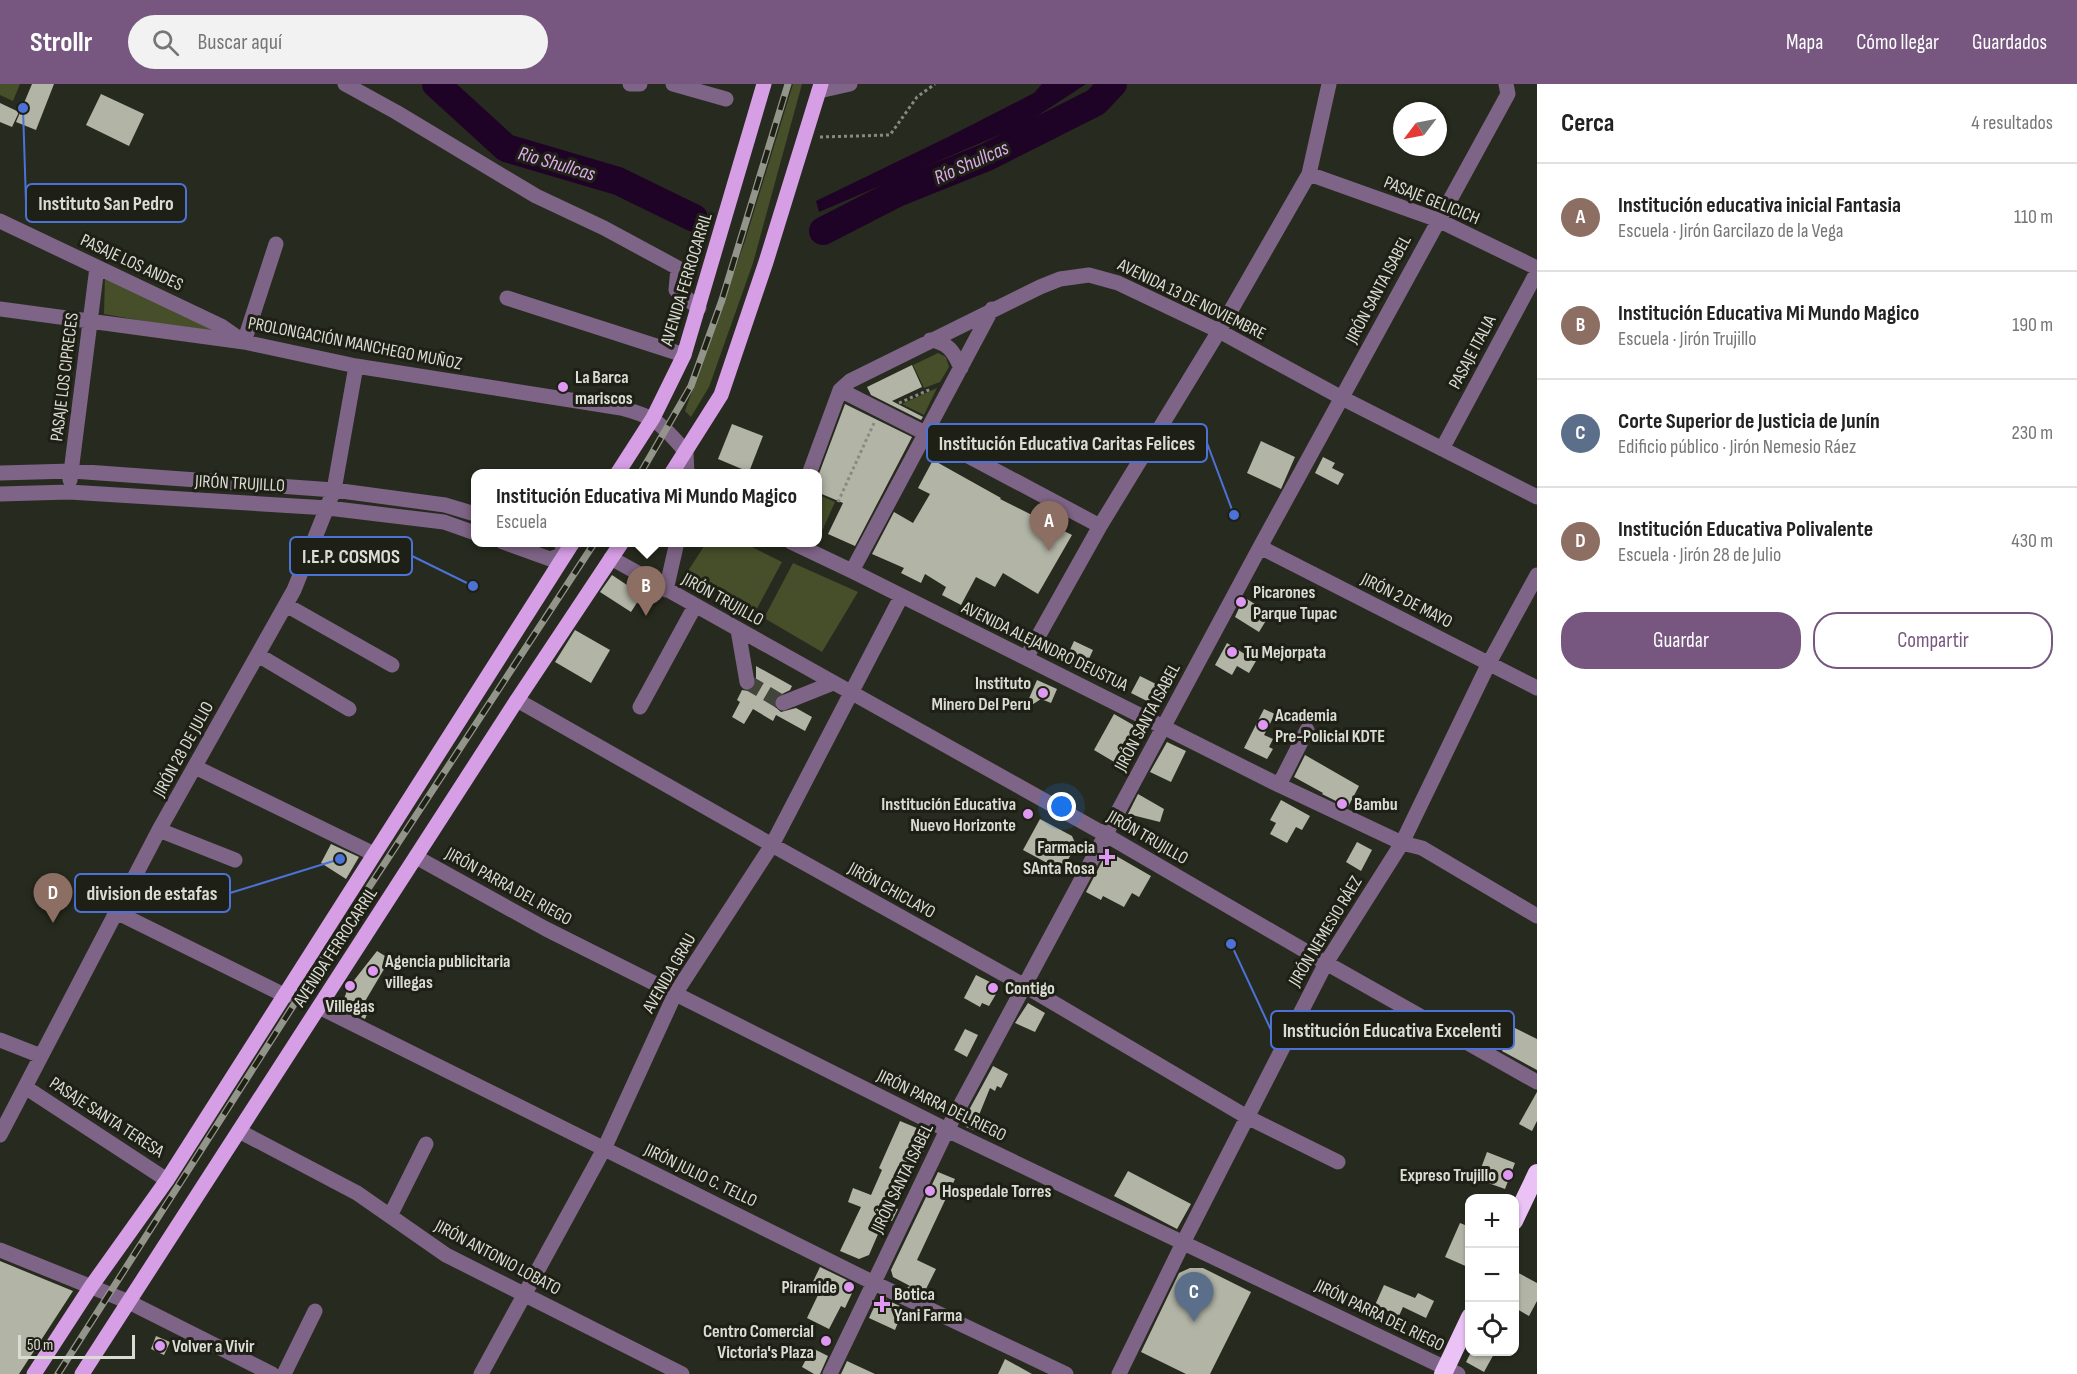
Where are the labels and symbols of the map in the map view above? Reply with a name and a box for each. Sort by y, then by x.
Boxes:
north arrow [1393,102,1447,156]
water label: Río Shullcas [930,136,1012,190]
water label: Rio Shullcas [515,142,598,186]
street label: PASAJE GELICICH [1381,172,1483,229]
callout: Instituto San Pedro [26,184,186,222]
text: Instituto San Pedro [38,192,174,216]
street label: AVENIDA FERROCARRIL [656,210,717,349]
street label: PASAJE LOS ANDES [77,229,187,296]
street label: JIRÓN SANTA ISABEL [1341,231,1416,348]
street label: AVENIDA 13 DE NOVIEMBRE [1113,254,1269,344]
street label: PASAJE LOS CIPRECES [46,311,83,443]
street label: PROLONGACIÓN MANCHEGO MUÑOZ [246,312,464,375]
street label: PASAJE ITALIA [1444,312,1501,393]
place label: La Barca mariscos [575,367,633,409]
marker: La Barca mariscos [556,380,570,394]
callout: Institución Educativa Caritas Felices [927,424,1207,462]
text: Institución Educativa Caritas Felices [939,432,1195,456]
street label: JIRÓN TRUJILLO [194,471,285,496]
pin: A [1030,502,1068,551]
callout: I.E.P. COSMOS [290,537,412,575]
text: I.E.P. COSMOS [302,545,400,569]
pin: B [626,566,666,616]
street label: JIRÓN TRUJILLO [677,568,767,630]
street label: JIRÓN 2 DE MAYO [1357,568,1456,632]
place label: Picarones Parque Tupac [1253,582,1337,624]
marker: Picarones Parque Tupac [1234,595,1248,609]
street label: AVENIDA ALEJANDRO DEUSTUA [957,597,1132,696]
place label: Tu Mejorpata [1244,642,1326,663]
marker: Tu Mejorpata [1225,645,1239,659]
street label: JIRÓN SANTA ISABEL [1110,659,1185,776]
place label: Instituto Minero Del Peru [932,673,1031,715]
marker: Instituto Minero Del Peru [1036,686,1050,700]
street label: JIRÓN 28 DE JULIO [148,698,218,801]
place label: Academia Pre-Policial KDTE [1274,705,1385,747]
marker: Academia Pre-Policial KDTE [1256,718,1270,732]
your location [1047,792,1076,821]
place label: Institución Educativa Nuevo Horizonte [881,794,1016,836]
place label: Bambu [1354,794,1398,815]
marker: Bambu [1335,797,1349,811]
street label: JIRÓN TRUJILLO [1103,805,1192,869]
marker: Institución Educativa Nuevo Horizonte [1021,807,1035,821]
place label: Farmacia SAnta Rosa [1023,837,1095,879]
street label: JIRÓN PARRA DEL RIEGO [441,843,576,930]
marker: Farmacia SAnta Rosa [1100,850,1114,864]
street label: JIRÓN CHICLAYO [844,857,939,923]
street label: JIRÓN NEMESIO RÁEZ [1284,872,1367,991]
pin: D [34,874,72,923]
callout: division de estafas [75,874,230,912]
text: division de estafas [87,882,218,906]
street label: AVENIDA FERROCARRIL [288,883,382,1012]
street label: AVENIDA GRAU [638,930,701,1018]
place label: Agencia publicitaria villegas [384,951,510,993]
marker: Agencia publicitaria villegas [366,964,380,978]
place label: Contigo [1005,978,1055,999]
marker: Villegas [343,979,357,993]
marker: Contigo [986,981,1000,995]
place label: Villegas [325,996,375,1017]
callout: Institución Educativa Excelenti [1271,1011,1514,1049]
text: Institución Educativa Excelenti [1283,1019,1501,1043]
street label: JIRÓN PARRA DEL RIEGO [873,1065,1010,1146]
street label: PASAJE SANTA TERESA [46,1073,168,1162]
street label: JIRÓN SANTA ISABEL [866,1120,938,1237]
street label: JIRÓN JULIO C. TELLO [640,1139,760,1212]
place label: Expreso Trujillo [1400,1165,1496,1186]
marker: Expreso Trujillo [1501,1168,1515,1182]
place label: Hospedale Torres [942,1181,1051,1202]
marker: Hospedale Torres [923,1184,937,1198]
street label: JIRÓN ANTONIO LOBATO [430,1215,564,1300]
pin: C [1174,1272,1214,1322]
street label: JIRÓN PARRA DEL RIEGO [1311,1275,1448,1356]
place label: Piramide [781,1277,837,1298]
marker: Piramide [842,1280,856,1294]
place label: Botica Yani Farma [894,1284,962,1326]
marker: Botica Yani Farma [875,1297,889,1311]
place label: Centro Comercial Victoria's Plaza [703,1321,814,1363]
scale bar [18,1332,135,1360]
marker: Centro Comercial Victoria's Plaza [819,1334,833,1348]
place label: Volver a Vivir [172,1336,255,1357]
marker: Volver a Vivir [153,1339,167,1353]

